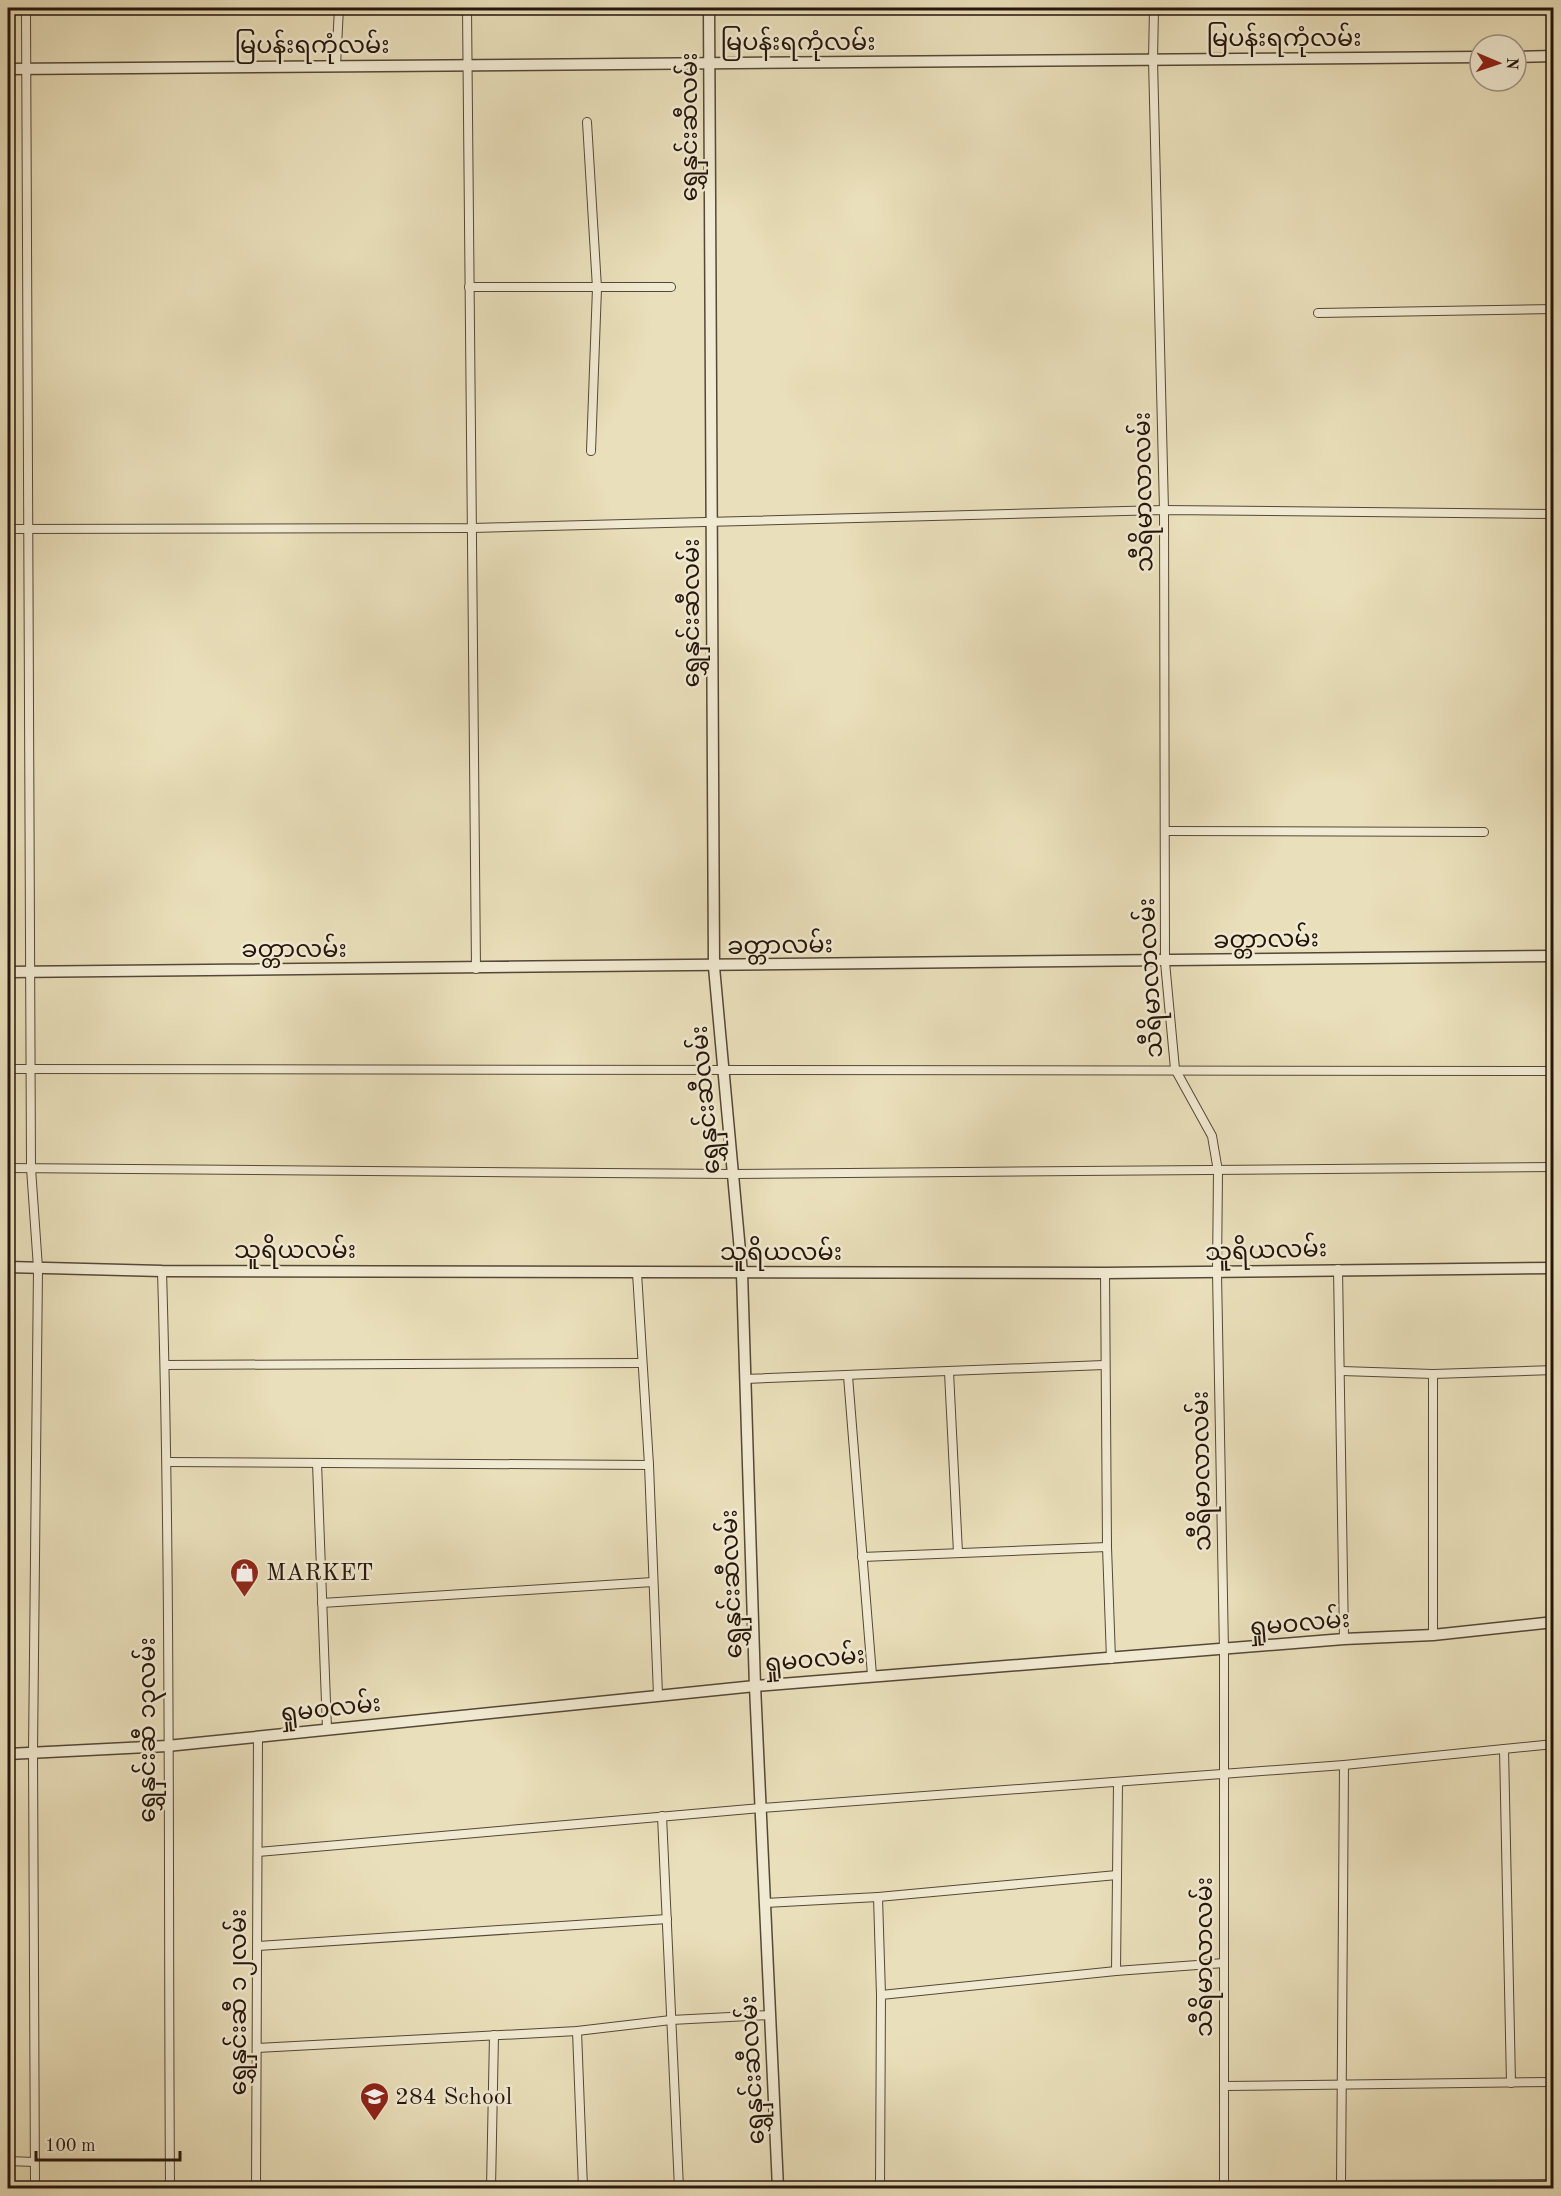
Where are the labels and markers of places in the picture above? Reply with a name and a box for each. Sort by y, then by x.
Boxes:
shop icon: MARKET [229,1556,261,1598]
place label: MARKET [266,1562,373,1586]
school or university icon: 284 School [358,2080,390,2122]
place label: 284 School [395,2086,512,2110]

